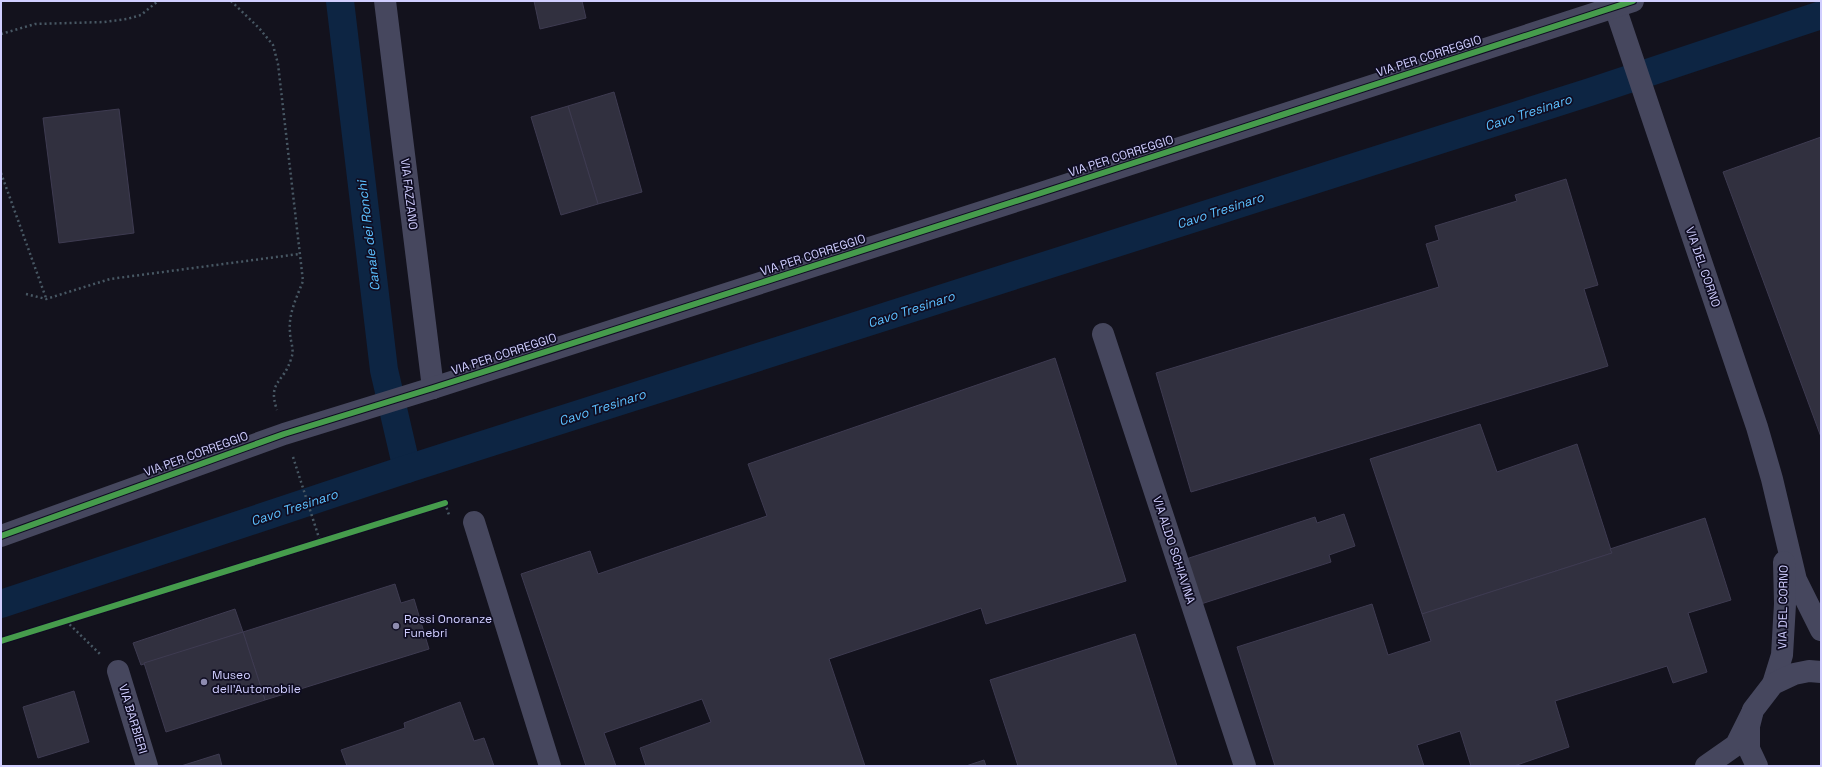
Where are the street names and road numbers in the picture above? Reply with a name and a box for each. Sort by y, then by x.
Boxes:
street label: VIA PER CORREGGIO [1374,31,1484,81]
street label: VIA PER CORREGGIO [1066,131,1176,181]
street label: VIA FAZZANO [397,157,421,231]
street label: VIA DEL CORNO [1682,225,1724,309]
street label: VIA PER CORREGGIO [758,230,868,280]
street label: VIA PER CORREGGIO [449,329,559,379]
street label: VIA PER CORREGGIO [142,428,250,480]
street label: VIA ALDO SCHIAVINA [1149,494,1199,606]
street label: VIA DEL CORNO [1774,565,1792,649]
street label: VIA BARBIERI [115,682,151,756]

